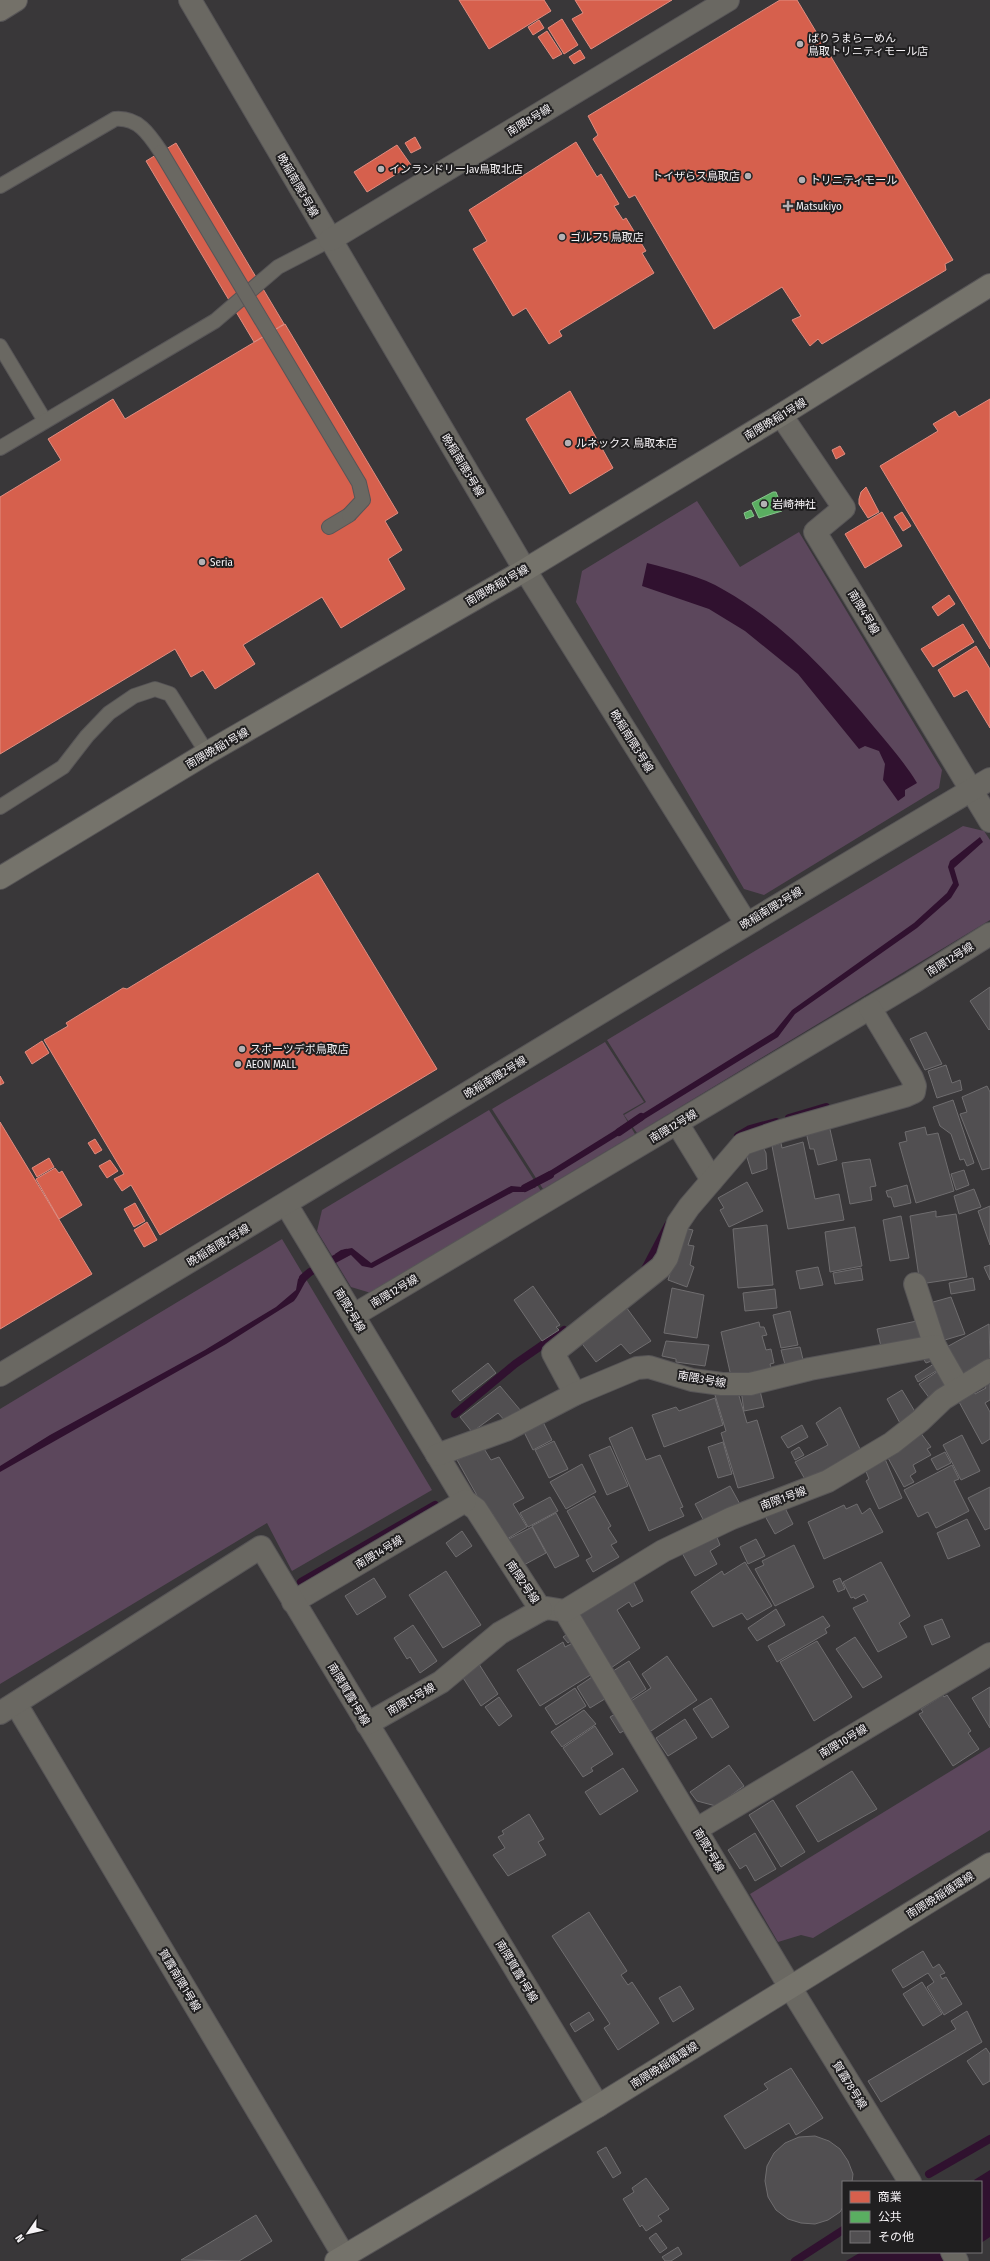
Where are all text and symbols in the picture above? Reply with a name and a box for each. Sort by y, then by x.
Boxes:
place label: ばりうまらーめん 鳥取トリニティモール店 [808,32,928,58]
marker: ばりうまらーめん 鳥取トリニティモール店 [795,39,805,49]
street label: 南隈8号線 [505,102,554,139]
street label: 晩稲南隈3号線 [274,151,321,219]
place label: インランドリーJav鳥取北店 [389,163,523,176]
marker: インランドリーJav鳥取北店 [376,164,386,174]
place label: トイザらス鳥取店 [652,170,740,183]
marker: トイザらス鳥取店 [743,171,753,181]
place label: トリニティモール [810,174,897,187]
marker: トリニティモール [797,175,807,185]
place label: Matsukiyo [796,200,842,213]
marker: Matsukiyo [783,201,793,211]
place label: ゴルフ5 鳥取店 [570,231,644,244]
marker: ゴルフ5 鳥取店 [557,232,567,242]
street label: 南隈晩稲1号線 [742,396,809,443]
street label: 晩稲南隈3号線 [439,431,486,499]
place label: ルネックス 鳥取本店 [576,437,677,450]
marker: ルネックス 鳥取本店 [563,438,573,448]
place label: 岩崎神社 [772,498,816,511]
marker: 岩崎神社 [759,499,769,509]
place label: Seria [210,556,233,569]
marker: Seria [197,557,207,567]
street label: 南隈晩稲1号線 [464,562,531,609]
street label: 南隈4号線 [845,588,882,637]
street label: 晩稲南隈3号線 [607,708,656,775]
street label: 南隈晩稲1号線 [184,725,251,772]
street label: 晩稲南隈2号線 [738,885,805,932]
street label: 南隈12号線 [924,940,976,979]
place label: スポーツデポ鳥取店 [250,1043,349,1056]
marker: スポーツデポ鳥取店 [237,1044,247,1054]
street label: 晩稲南隈2号線 [462,1054,529,1101]
place label: AEON MALL [246,1058,296,1071]
marker: AEON MALL [233,1059,243,1069]
street label: 南隈12号線 [647,1107,699,1146]
street label: 晩稲南隈2号線 [185,1222,252,1269]
street label: 南隈12号線 [368,1272,420,1311]
street label: 南隈2号線 [331,1286,368,1335]
street label: 南隈3号線 [677,1369,727,1390]
street label: 南隈1号線 [758,1484,808,1513]
street label: 南隈14号線 [353,1533,406,1572]
street label: 南隈2号線 [504,1558,542,1606]
street label: 南隈賀露1号線 [325,1661,372,1728]
street label: 南隈15号線 [385,1680,438,1718]
street label: 南隈10号線 [817,1722,870,1761]
street label: 南隈2号線 [690,1826,727,1875]
street label: 南隈晩稲循環線 [904,1870,976,1921]
street label: 南隈賀露1号線 [493,1938,540,2005]
street label: 賀露南隈1号線 [156,1947,203,2014]
street label: 南隈晩稲循環線 [628,2040,700,2091]
street label: 賀露78号線 [830,2059,869,2112]
legend [842,2181,982,2253]
text: 商業 [878,2190,902,2204]
text: 公共 [878,2210,902,2224]
north arrow [8,2213,48,2253]
text: その他 [878,2230,914,2244]
text: N [13,2232,27,2245]

